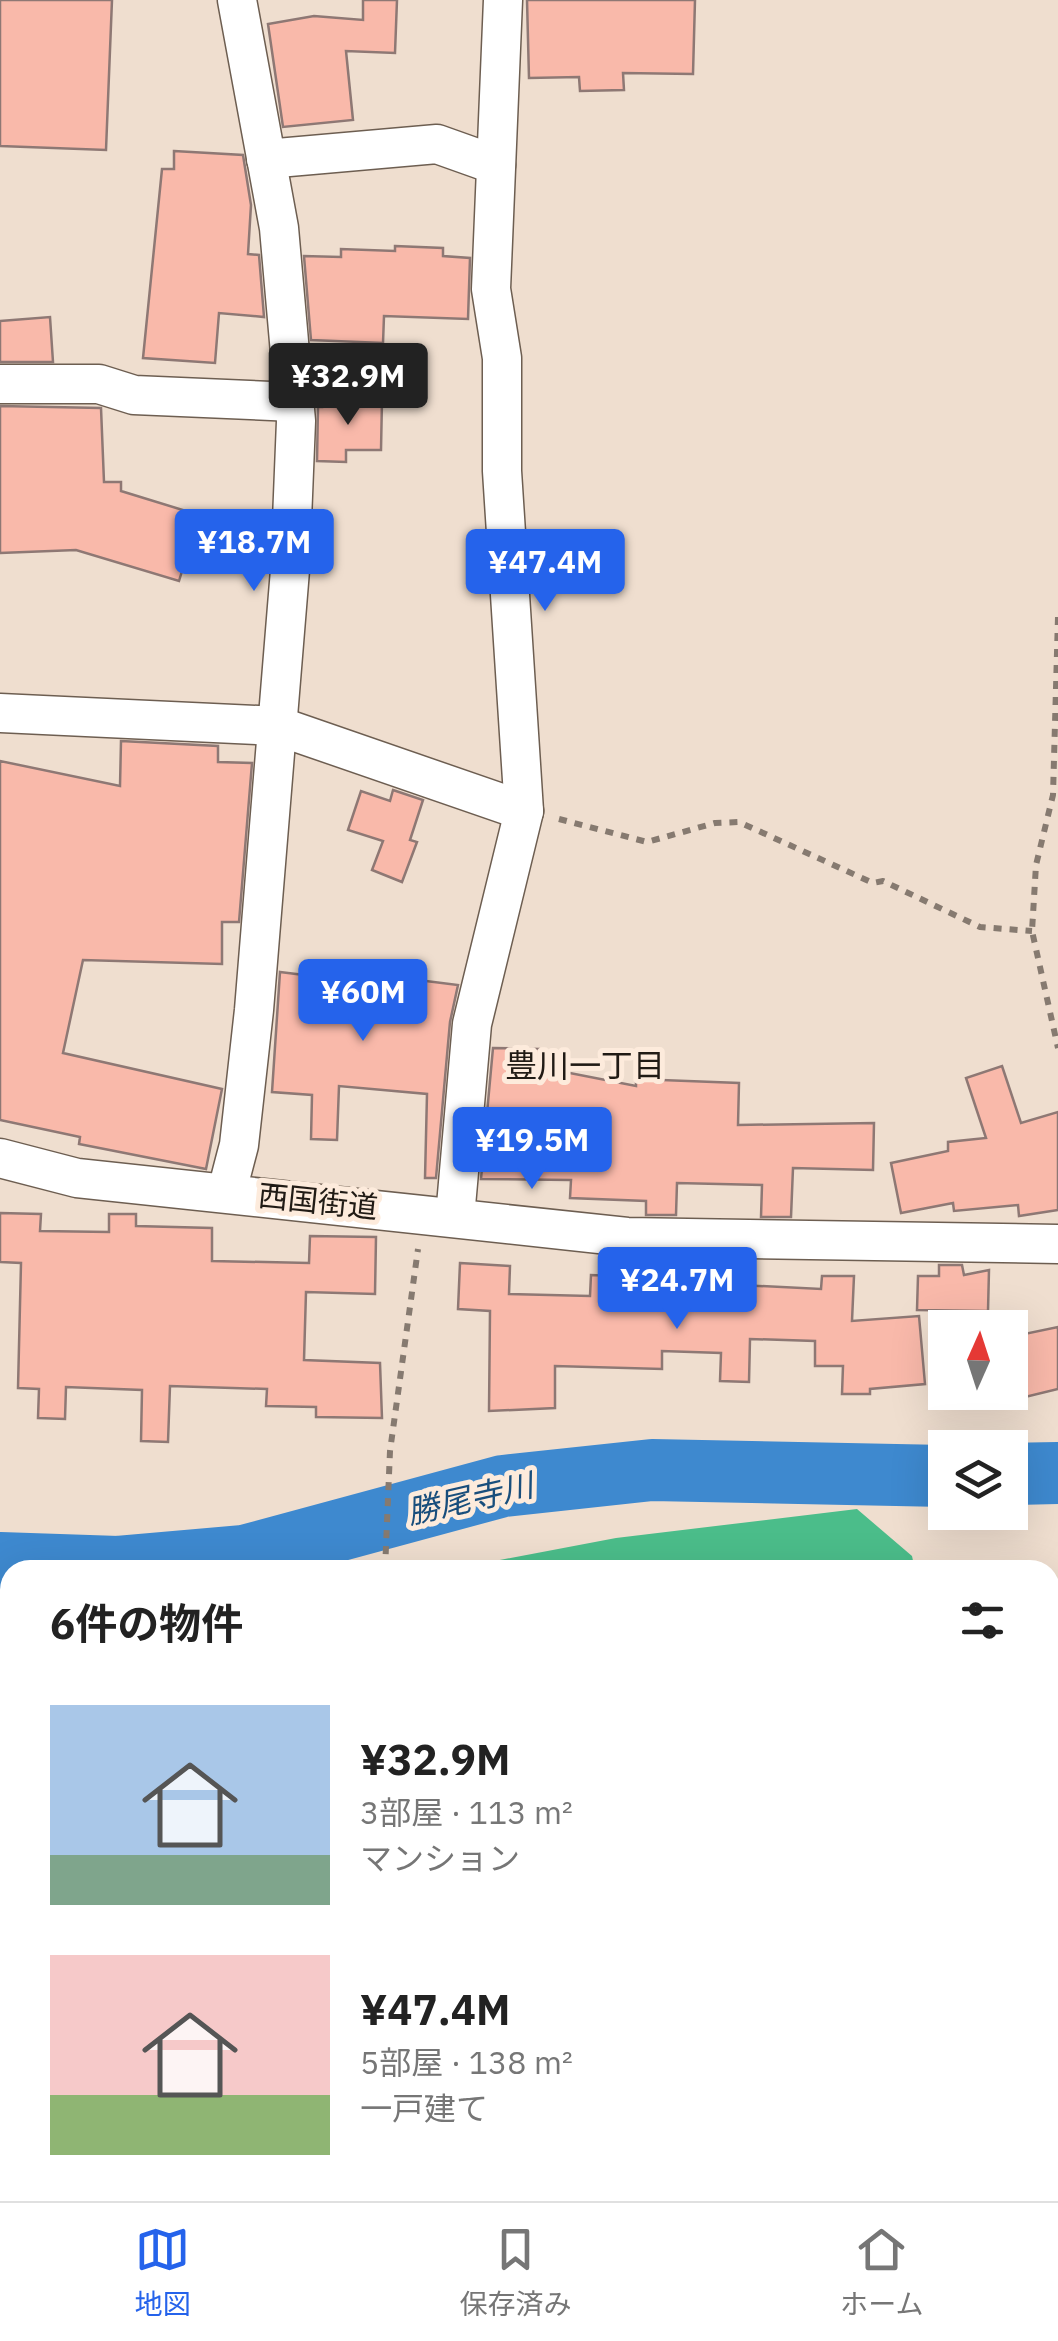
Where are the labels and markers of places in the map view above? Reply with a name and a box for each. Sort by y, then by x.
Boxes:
pin: ¥32.9M [267,343,429,428]
pin: ¥18.7M [173,509,335,594]
pin: ¥47.4M [464,529,626,614]
pin: ¥60M [304,959,422,1044]
pin: ¥19.5M [451,1107,613,1192]
pin: ¥24.7M [596,1247,758,1332]

